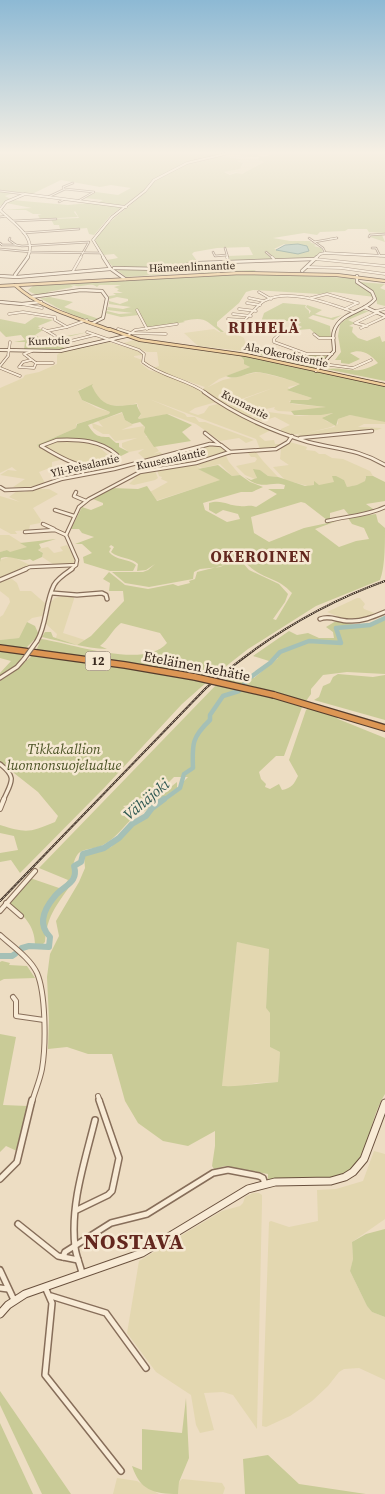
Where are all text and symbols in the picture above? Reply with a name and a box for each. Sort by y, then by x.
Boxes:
street label: Hämeenlinnantie [149,258,236,276]
district label: RIIHELÄ [228,316,300,338]
street label: Kuntotie [28,333,71,349]
street label: Ala-Okeroistentie [243,339,330,371]
street label: Kunnantie [219,387,272,424]
street label: Kuusenalantie [135,444,207,474]
street label: Yli-Peisalantie [49,451,121,481]
district label: OKEROINEN [210,545,312,567]
street label: Eteläinen kehätie [142,646,252,686]
road number: 12 [86,651,110,670]
park label: Tikkakallion luonnonsuojelualue [7,739,122,775]
water label: Vähäjoki [118,773,174,825]
district label: NOSTAVA [83,1226,185,1256]

